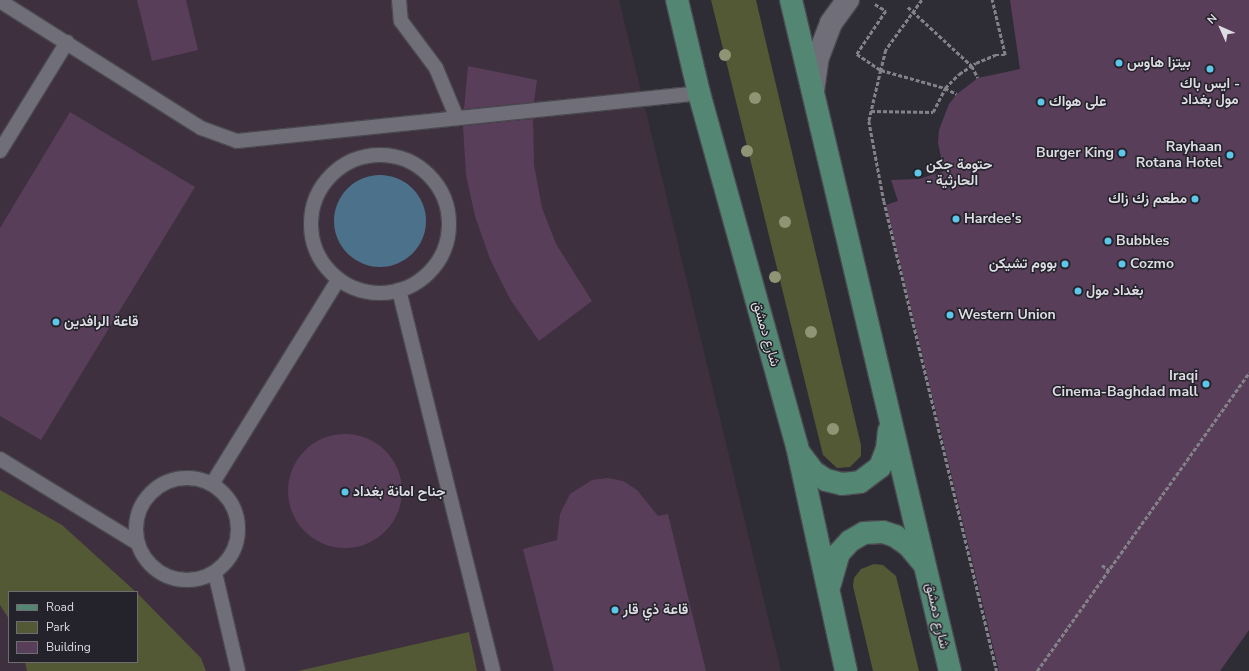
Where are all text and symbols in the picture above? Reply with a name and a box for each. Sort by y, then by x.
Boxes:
north arrow [1201,8,1241,48]
text: N [1204,11,1220,27]
place label: بيتزا هاوس [1127,55,1191,71]
marker: بيتزا هاوس [1114,58,1124,68]
marker: ايس باك - مول بغداد [1205,64,1215,74]
place label: ايس باك - مول بغداد [1180,76,1240,108]
place label: على هواك [1049,94,1106,110]
marker: على هواك [1036,97,1046,107]
place label: Rayhaan Rotana Hotel [1136,139,1222,172]
place label: Burger King [1036,145,1114,161]
marker: Burger King [1117,148,1127,158]
marker: Rayhaan Rotana Hotel [1225,150,1235,160]
place label: حتومة جكن - الحارثية [926,157,993,190]
marker: حتومة جكن - الحارثية [913,168,923,178]
place label: مطعم زك زاك [1108,191,1187,207]
marker: مطعم زك زاك [1190,194,1200,204]
place label: Hardee's [964,211,1022,227]
marker: Hardee's [951,214,961,224]
place label: Bubbles [1116,233,1169,249]
marker: Bubbles [1103,236,1113,246]
place label: بووم تشيكن [989,256,1057,272]
place label: Cozmo [1130,256,1174,272]
marker: بووم تشيكن [1060,259,1070,269]
marker: Cozmo [1117,259,1127,269]
place label: بغداد مول [1086,283,1143,299]
marker: بغداد مول [1073,286,1083,296]
street label: شارع دمشق [749,299,783,369]
place label: Western Union [958,307,1056,323]
marker: Western Union [945,310,955,320]
place label: قاعة الرافدين [64,314,138,330]
marker: قاعة الرافدين [51,317,61,327]
place label: Iraqi Cinema-Baghdad mall [1052,368,1198,400]
marker: Iraqi Cinema-Baghdad mall [1201,379,1211,389]
place label: جناح امانة بغداد [353,484,445,500]
marker: جناح امانة بغداد [340,487,350,497]
street label: شارع دمشق [921,581,953,651]
legend [8,591,138,663]
text: Road [46,599,74,615]
place label: قاعة ذي قار [623,602,688,618]
marker: قاعة ذي قار [610,605,620,615]
text: Park [46,619,70,635]
text: Building [46,639,91,655]

